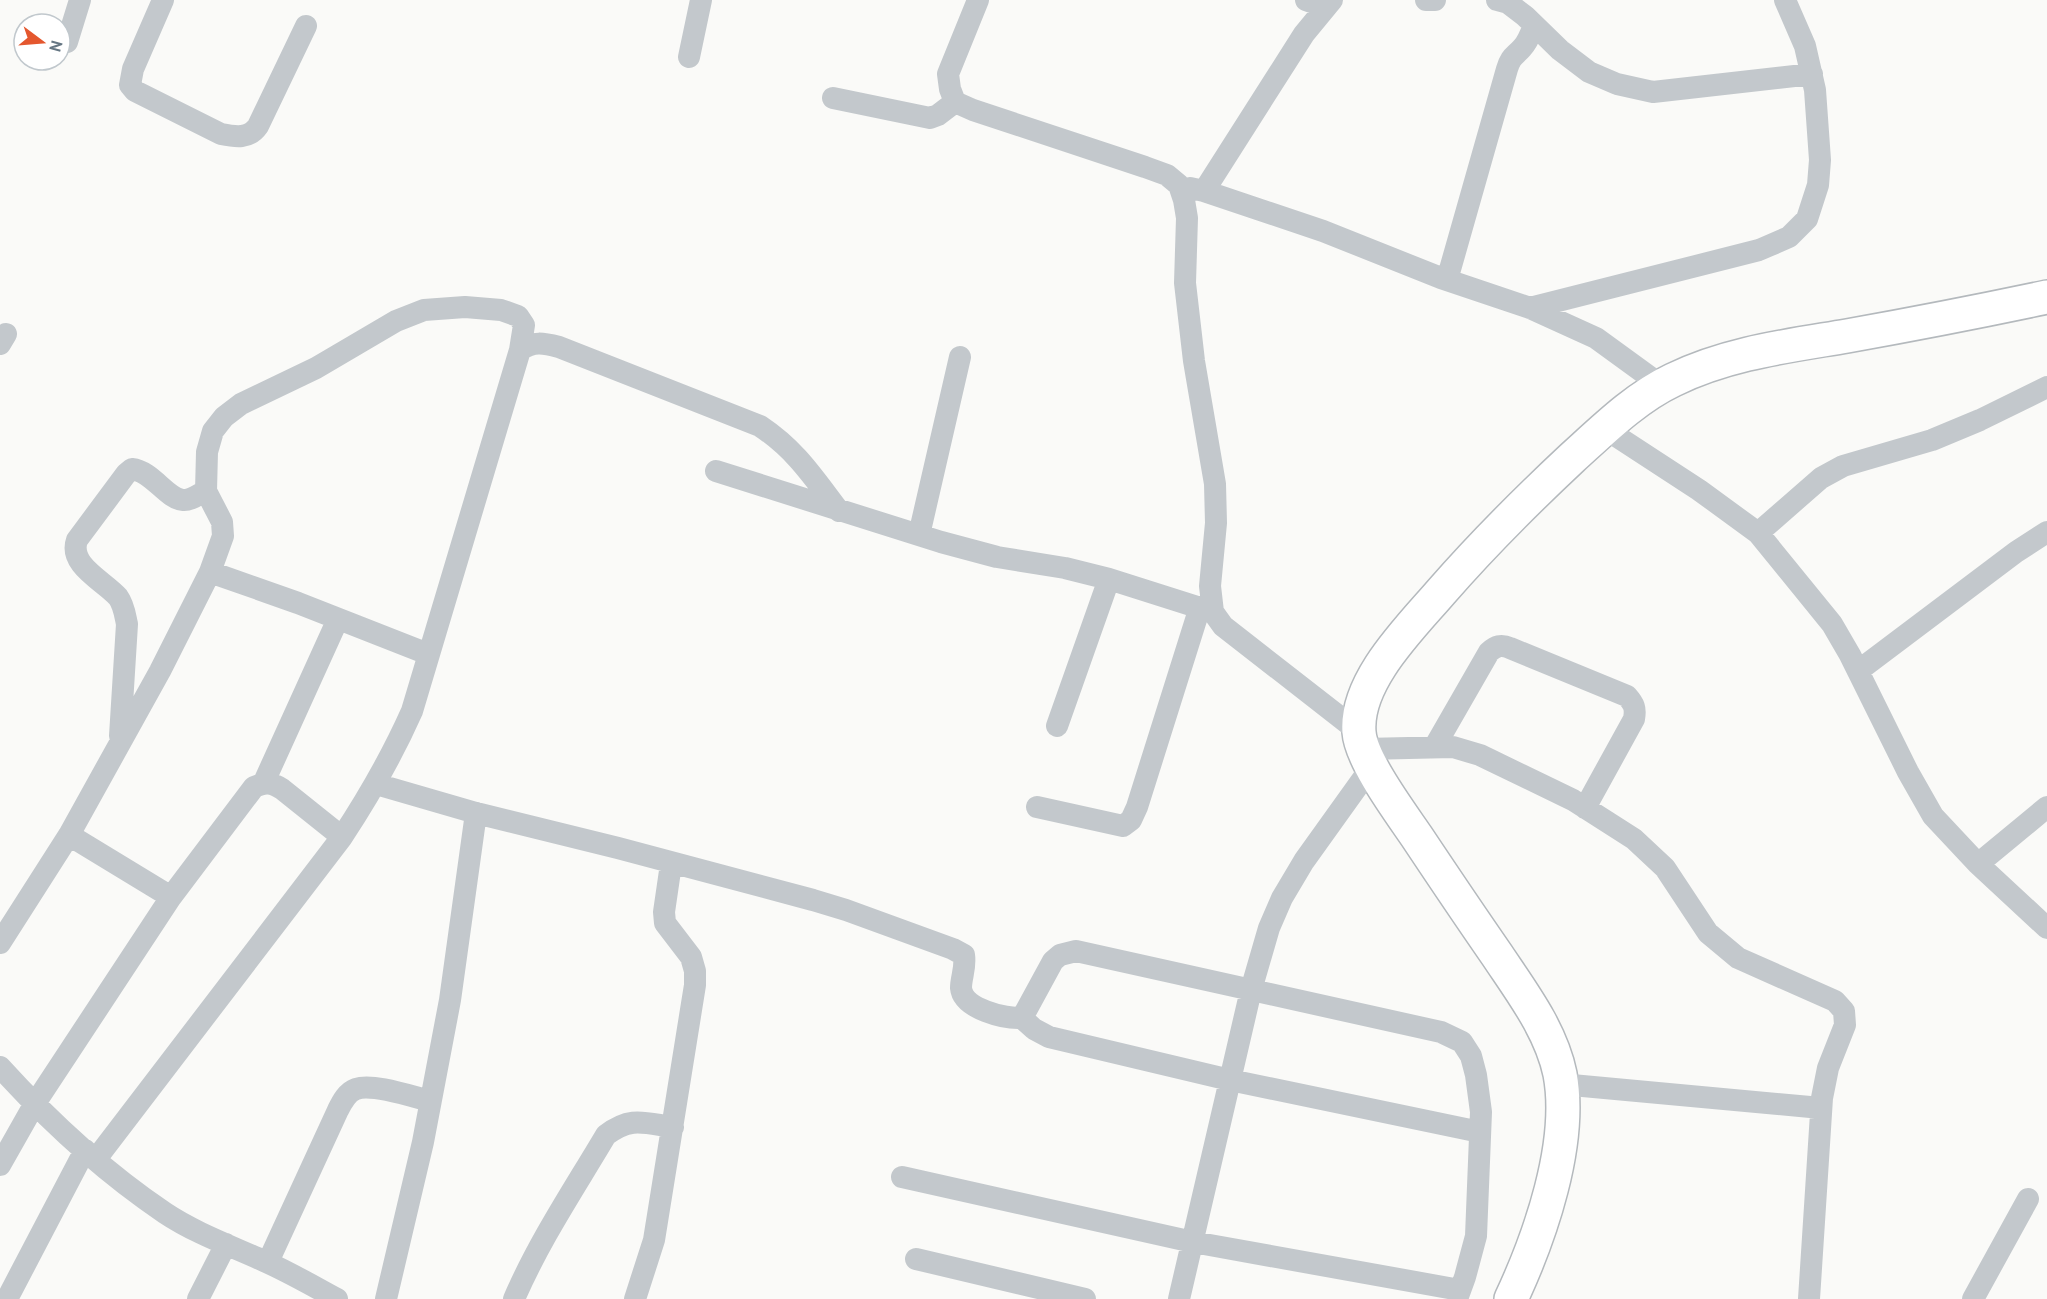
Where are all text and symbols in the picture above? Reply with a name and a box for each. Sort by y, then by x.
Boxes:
north arrow [12,12,72,72]
text: N [45,38,67,54]

